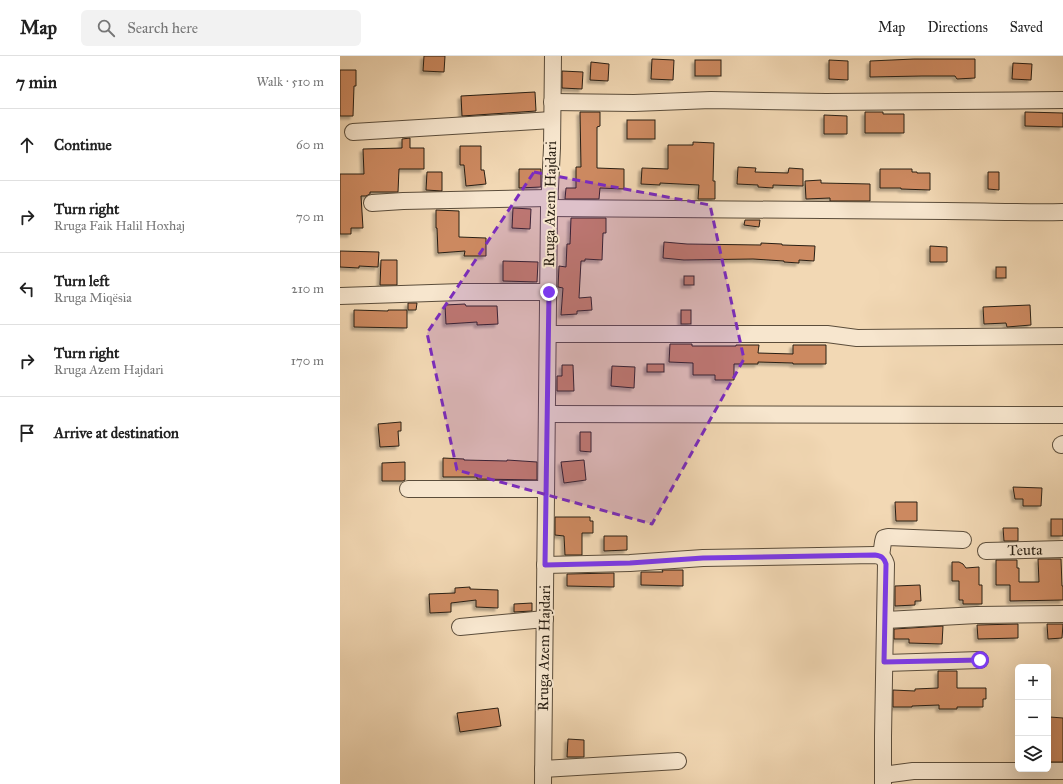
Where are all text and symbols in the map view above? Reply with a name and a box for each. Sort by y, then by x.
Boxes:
search box [81,10,361,46]
text: Map [20,16,57,39]
icon: search [95,17,117,39]
text: Search here [127,19,198,37]
text: Map [878,19,905,36]
text: Directions [927,19,988,36]
text: Saved [1010,19,1043,36]
text: 7 min [16,72,57,93]
text: Walk · 510 m [256,74,324,90]
icon: ahead [16,134,38,156]
text: Continue [54,136,112,154]
text: 60 m [296,137,324,153]
street label: Rruga Azem Hajdari [540,141,560,267]
text: Turn right [54,200,119,218]
icon: right [16,206,38,228]
text: 70 m [296,209,324,225]
text: Rruga Faik Halil Hoxhaj [54,218,185,234]
text: Turn left [54,272,110,290]
icon: left [16,278,38,300]
text: 210 m [291,281,324,297]
route end [540,283,558,301]
text: Rruga Miqësia [54,290,132,306]
text: Turn right [54,344,119,362]
icon: right [16,350,38,372]
text: 170 m [291,353,324,369]
text: Rruga Azem Hajdari [54,362,164,378]
icon: arrive [16,422,38,444]
text: Arrive at destination [54,424,179,442]
street label: Teuta [1007,541,1043,559]
street label: Rruga Azem Hajdari [534,585,554,711]
route start [971,651,989,669]
map controls [1015,664,1051,772]
button: + [1015,664,1051,700]
button: − [1015,700,1051,736]
button: layers [1015,736,1051,772]

